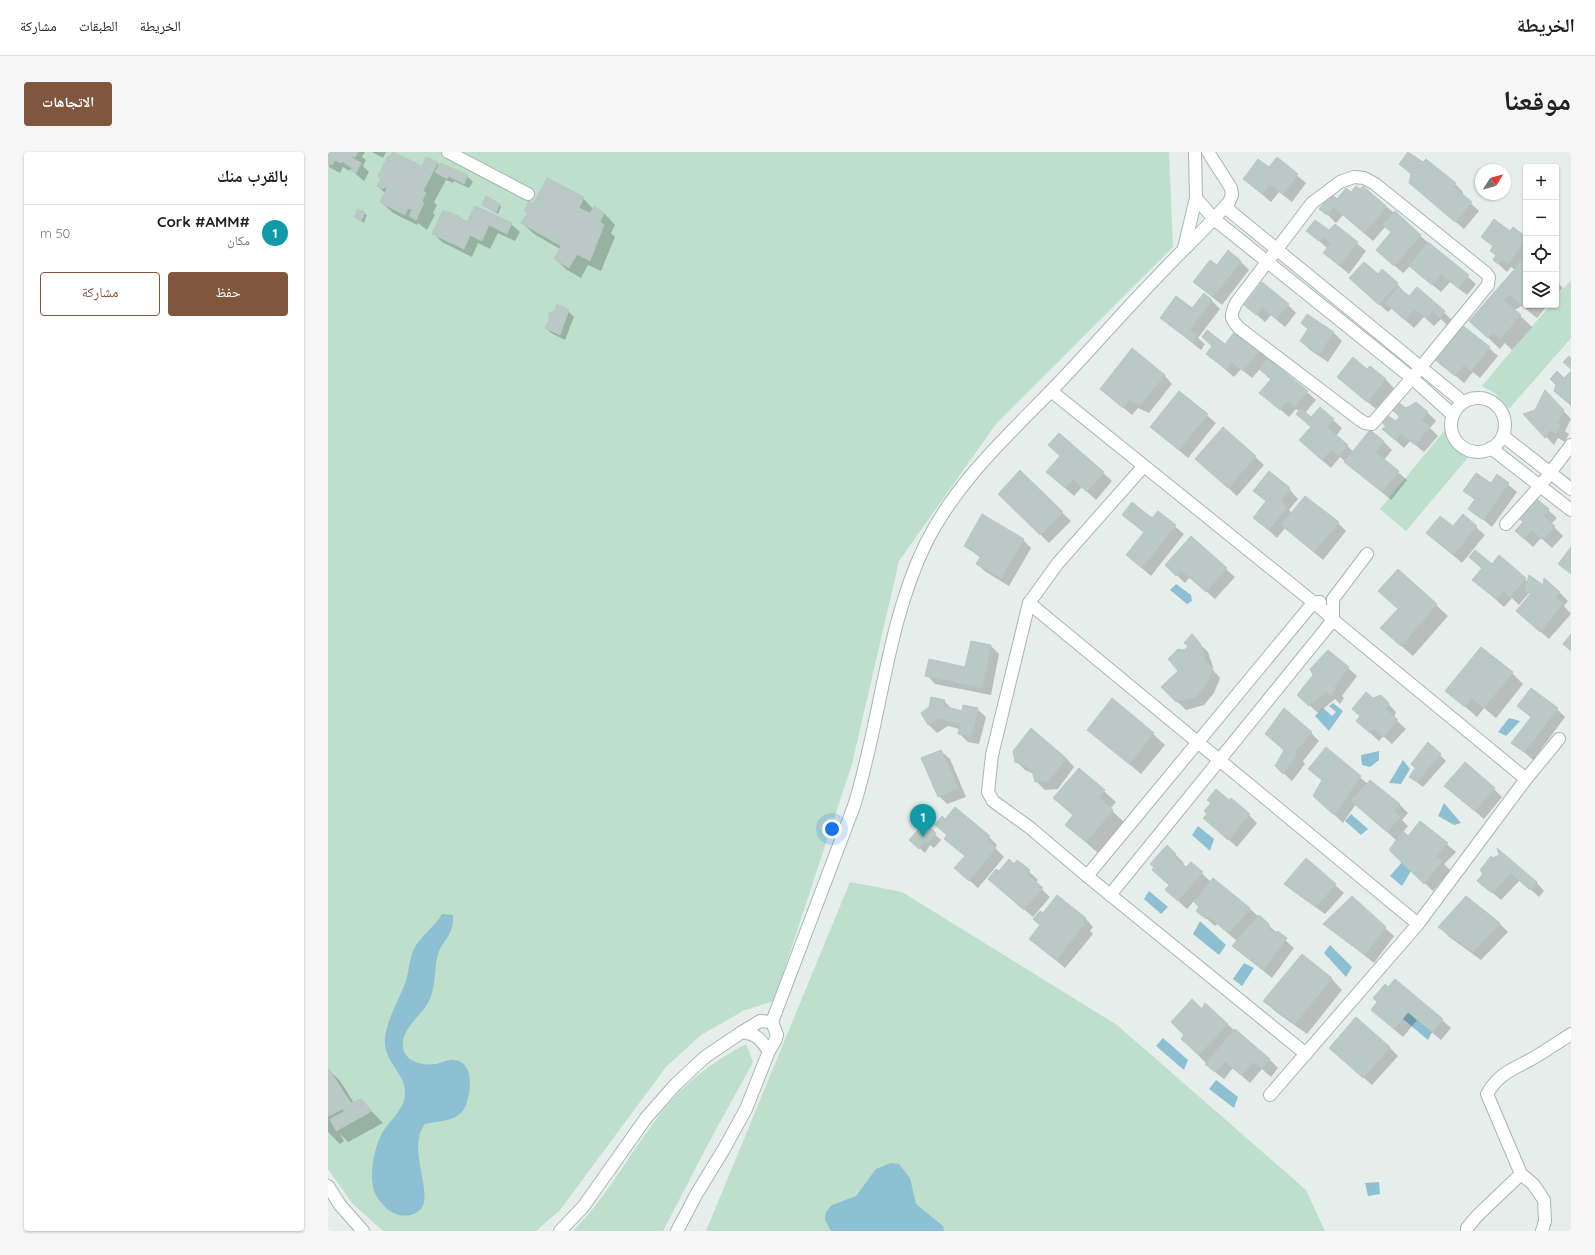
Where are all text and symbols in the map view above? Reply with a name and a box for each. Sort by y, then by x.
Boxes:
text: الخريطة [1517,13,1575,37]
text: مشاركة [20,17,57,35]
text: الطبقات [79,17,118,35]
text: الخريطة [140,17,181,35]
button: الاتجاهات [24,82,112,126]
text: موقعنا [1503,82,1571,117]
north arrow [1475,164,1511,200]
map controls [1523,164,1559,308]
button: + [1523,164,1559,200]
text: بالقرب منك [217,165,288,186]
button: − [1523,200,1559,236]
text: #Cork #AMM [157,212,250,231]
text: 50 m [40,225,70,241]
text: 1 [272,225,278,241]
text: مكان [227,232,250,248]
button: locate [1523,236,1559,272]
button: مشاركة [40,272,160,316]
button: حفظ [168,272,288,316]
button: layers [1523,272,1559,308]
pin: 1 [910,804,936,837]
your location [822,819,842,839]

